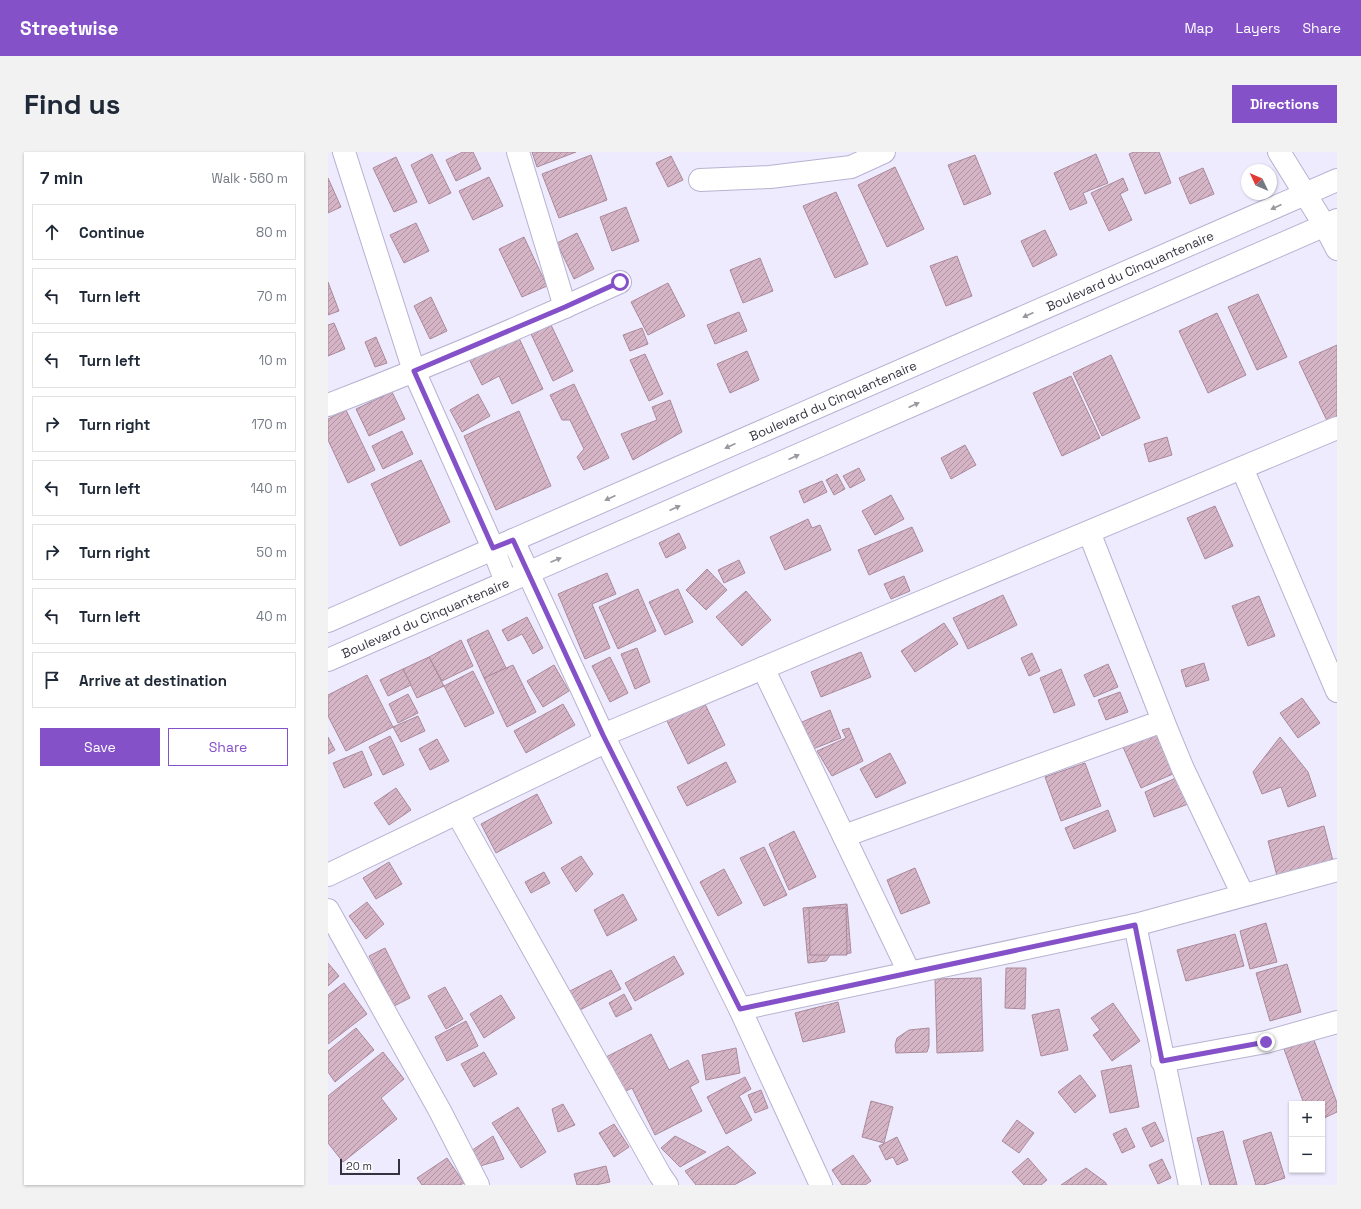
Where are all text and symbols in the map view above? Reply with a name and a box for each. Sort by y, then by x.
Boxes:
text: Streetwise [20,16,119,41]
text: Map [1184,19,1214,37]
text: Layers [1236,19,1280,37]
text: Share [1302,19,1341,37]
button: Directions [1232,85,1337,123]
text: Find us [24,86,121,122]
north arrow [1241,164,1277,200]
text: 7 min [40,167,83,189]
text: Walk · 560 m [211,170,288,187]
one-way arrow [1269,204,1281,210]
icon: ahead [41,221,63,243]
text: Continue [79,223,145,242]
text: 80 m [256,224,287,241]
street label: Boulevard du Cinquantenaire [1044,227,1216,315]
route start [611,273,629,291]
icon: left [41,285,63,307]
text: Turn left [79,287,141,306]
text: 70 m [257,288,287,305]
one-way arrow [1023,312,1034,318]
icon: left [41,349,63,371]
text: Turn left [79,351,141,370]
text: 10 m [259,352,287,369]
street label: Boulevard du Cinquantenaire [747,357,920,445]
one-way arrow [908,401,920,407]
icon: right [41,413,63,435]
text: Turn right [79,415,150,434]
text: 170 m [251,416,287,433]
one-way arrow [723,443,735,449]
one-way arrow [789,453,801,459]
icon: left [41,477,63,499]
text: Turn left [79,479,141,498]
text: 140 m [251,480,287,497]
one-way arrow [605,495,616,501]
one-way arrow [670,505,682,511]
icon: right [41,541,63,563]
text: Turn right [79,543,150,562]
text: 50 m [256,544,287,561]
one-way arrow [550,557,562,563]
street label: Boulevard du Cinquantenaire [339,574,512,662]
icon: left [41,605,63,627]
text: Turn left [79,607,141,626]
text: 40 m [256,608,287,625]
icon: arrive [41,669,63,691]
text: Arrive at destination [79,671,227,690]
button: Save [40,728,160,766]
button: Share [168,728,288,766]
route end [1257,1033,1275,1051]
map controls [1289,1101,1325,1173]
button: + [1289,1101,1325,1137]
button: − [1289,1137,1325,1173]
scale bar [340,1157,400,1176]
text: 20 m [346,1159,372,1173]

